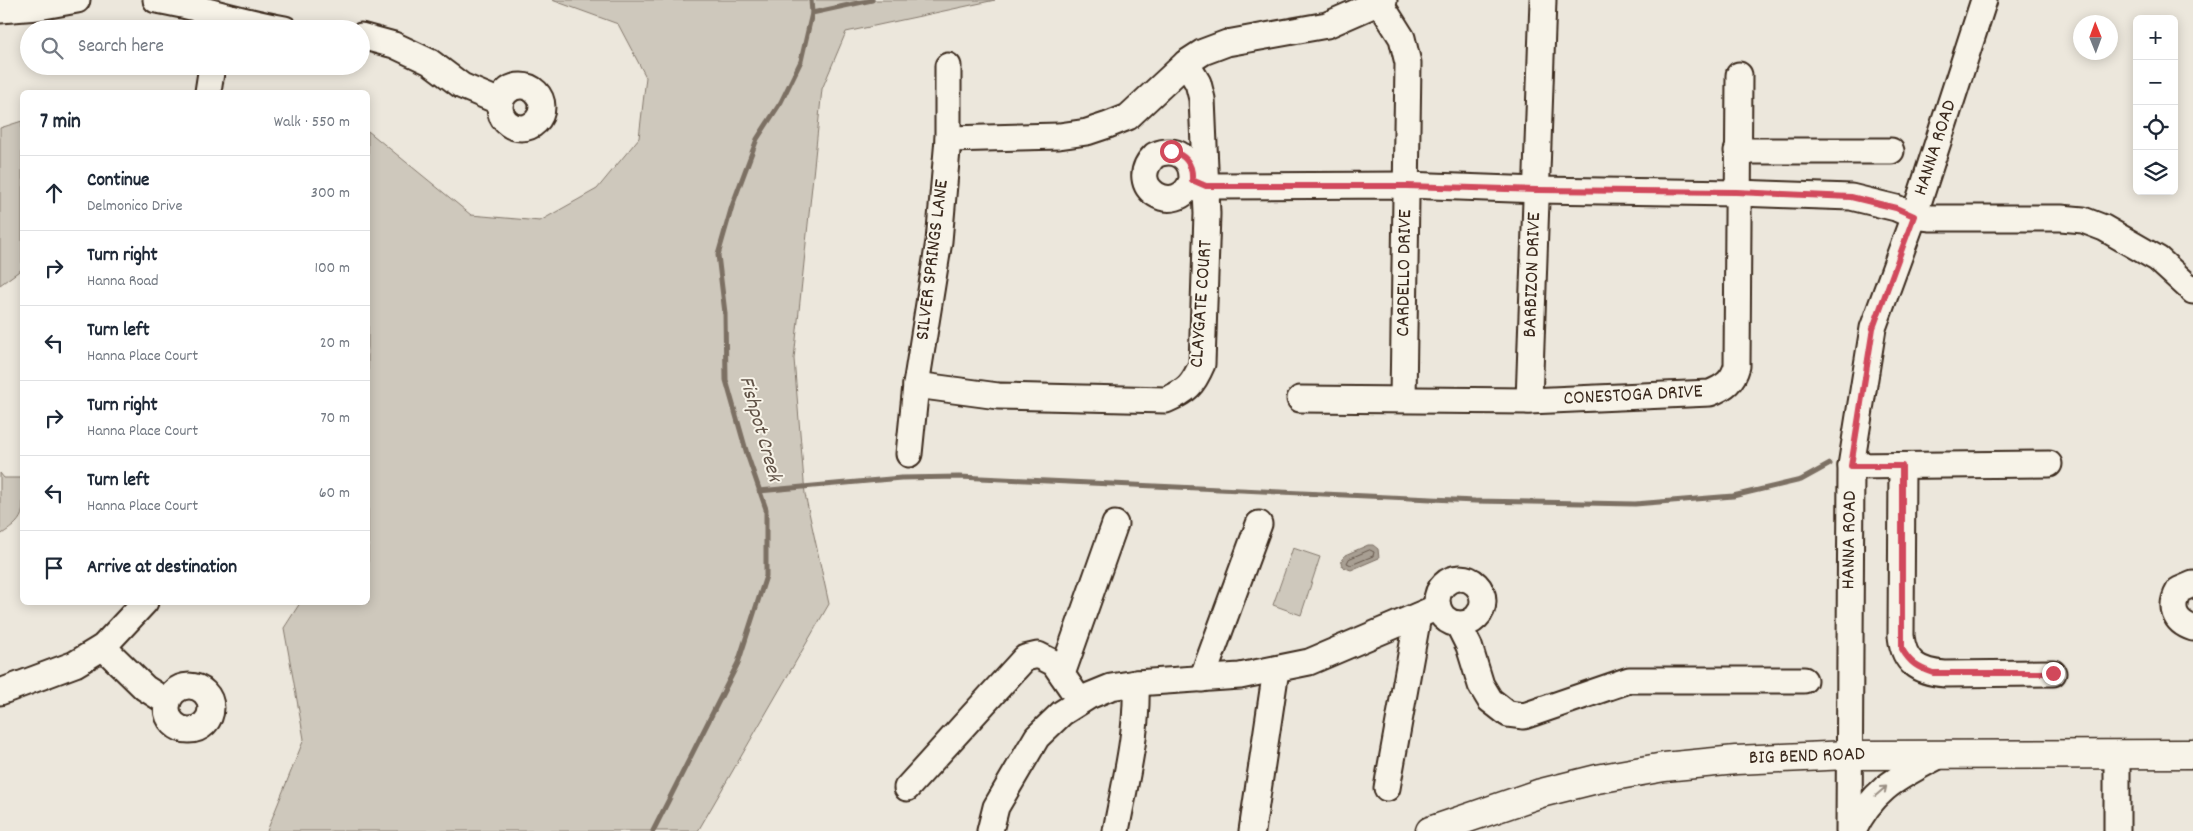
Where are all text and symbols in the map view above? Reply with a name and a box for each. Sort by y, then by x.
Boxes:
north arrow [2073,15,2118,60]
map controls [2133,15,2178,195]
button: + [2133,15,2178,60]
search box [20,20,370,75]
icon: search [38,34,66,62]
text: Search here [78,34,164,61]
button: − [2133,60,2178,105]
street label: HANNA ROAD [1907,97,1965,199]
button: locate [2133,105,2178,150]
text: 7 min [40,108,81,138]
text: Walk · 550 m [274,111,350,134]
route start [1160,140,1183,163]
button: layers [2133,150,2178,195]
text: Continue [87,168,149,195]
street label: SILVER SPRINGS LANE [909,178,957,342]
icon: ahead [40,179,68,207]
text: 300 m [311,182,350,205]
text: Delmonico Drive [87,195,183,218]
street label: CARDELLO DRIVE [1390,209,1420,337]
street label: BARBIZON DRIVE [1517,212,1549,338]
street label: CLAYGATE COURT [1184,239,1220,369]
text: Turn right [87,243,158,270]
icon: right [40,254,68,282]
text: 100 m [314,257,350,280]
text: Hanna Road [87,270,159,293]
text: Turn left [87,318,150,345]
icon: left [40,329,68,357]
text: 20 m [320,332,350,355]
text: Hanna Place Court [87,345,198,368]
water label: Fishpot Creek [730,373,789,488]
street label: CONESTOGA DRIVE [1563,378,1703,414]
text: Turn right [87,393,158,420]
icon: right [40,404,68,432]
text: 70 m [320,407,350,430]
text: Hanna Place Court [87,420,198,443]
text: Turn left [87,468,150,495]
icon: left [40,479,68,507]
text: 60 m [319,482,350,505]
street label: HANNA ROAD [1835,490,1865,590]
text: Hanna Place Court [87,495,198,518]
icon: arrive [40,554,68,582]
text: Arrive at destination [87,555,237,582]
route end [2042,662,2065,685]
street label: BIG BEND ROAD [1748,741,1866,773]
one-way arrow [1874,786,1887,797]

